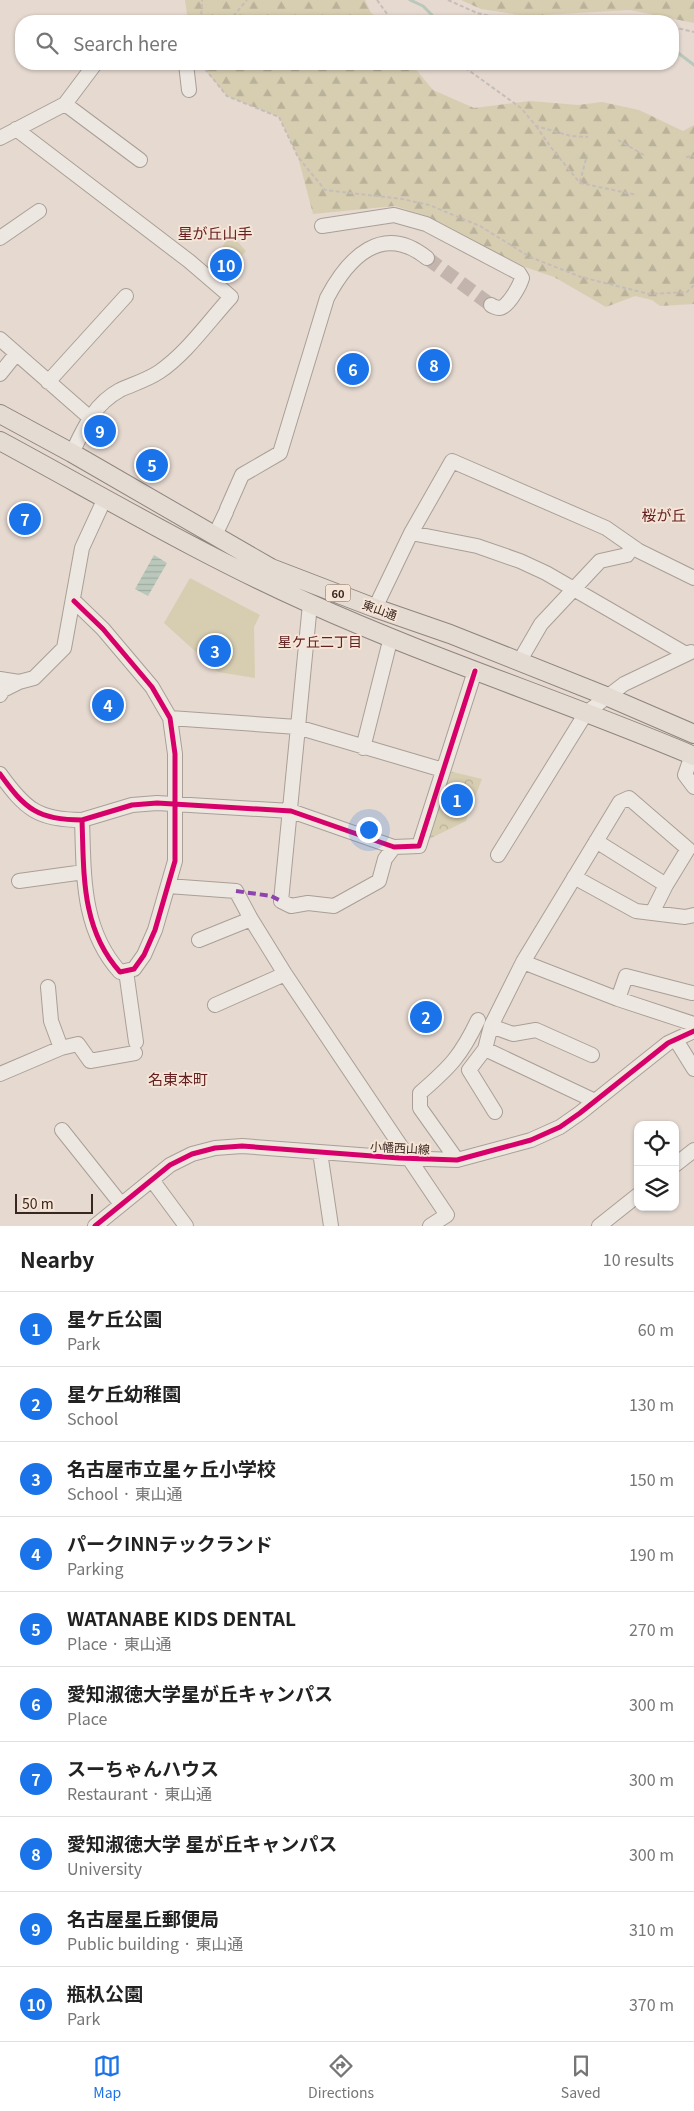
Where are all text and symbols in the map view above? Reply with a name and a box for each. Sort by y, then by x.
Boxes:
search box [15,15,679,70]
icon: search [33,29,61,57]
text: Search here [73,29,177,56]
district label: 星が丘山手 [177,222,253,243]
pin: 10 [210,246,242,284]
pin: 8 [418,346,450,384]
pin: 6 [337,350,369,388]
pin: 9 [84,412,116,450]
pin: 5 [136,446,168,484]
pin: 7 [9,500,41,538]
district label: 桜が丘 [641,504,687,525]
road number: 60 [326,584,350,602]
street label: 東山通 [360,595,400,623]
district label: 星ケ丘二丁目 [278,631,362,651]
pin: 3 [199,632,231,670]
pin: 4 [92,686,124,724]
pin: 1 [441,781,473,819]
your location [356,817,382,843]
pin: 2 [410,998,442,1036]
district label: 名東本町 [148,1068,208,1089]
map controls [634,1121,679,1211]
button: locate [634,1121,679,1166]
street label: 小幡西山線 [370,1137,430,1157]
button: layers [634,1166,679,1211]
scale bar [15,1191,92,1214]
text: 50 m [22,1193,54,1213]
text: Nearby [20,1244,94,1274]
text: 10 results [603,1247,674,1271]
text: 星ケ丘公園 [67,1304,162,1331]
text: 1 [31,1317,41,1341]
text: 60 m [638,1317,674,1341]
text: Park [67,1331,100,1355]
text: 星ケ丘幼稚園 [67,1379,181,1406]
text: 2 [31,1392,41,1416]
text: 130 m [629,1392,674,1416]
text: School [67,1406,118,1430]
text: 名古屋市立星ヶ丘小学校 [67,1454,276,1481]
text: 3 [31,1467,41,1491]
text: 150 m [629,1467,674,1491]
text: School · 東山通 [67,1481,183,1505]
text: パークINNテックランド [67,1529,273,1556]
text: 4 [31,1542,41,1566]
text: 190 m [629,1542,674,1566]
text: Parking [67,1556,124,1580]
text: WATANABE KIDS DENTAL [67,1604,296,1631]
text: 5 [31,1617,41,1641]
text: 270 m [629,1617,674,1641]
text: Place · 東山通 [67,1631,171,1655]
text: 愛知淑徳大学星が丘キャンパス [67,1679,333,1706]
text: 6 [31,1692,41,1716]
text: 300 m [629,1692,674,1716]
text: Place [67,1706,107,1730]
text: スーちゃんハウス [67,1754,219,1781]
text: 7 [31,1767,41,1791]
text: 300 m [629,1767,674,1791]
text: Restaurant · 東山通 [67,1781,212,1805]
text: 愛知淑徳大学 星が丘キャンパス [67,1829,337,1856]
text: 8 [31,1842,41,1866]
text: 300 m [629,1842,674,1866]
text: University [67,1856,142,1880]
text: 名古屋星丘郵便局 [67,1904,219,1931]
text: 9 [31,1917,41,1941]
text: 310 m [629,1917,674,1941]
text: Public building · 東山通 [67,1931,243,1955]
text: 瓶杁公園 [67,1979,143,2006]
text: 10 [27,1992,45,2016]
text: 370 m [629,1992,674,2016]
text: Park [67,2006,100,2030]
tab: Map [93,2052,121,2102]
tab: Directions [308,2052,374,2102]
tab: Saved [561,2052,601,2102]

